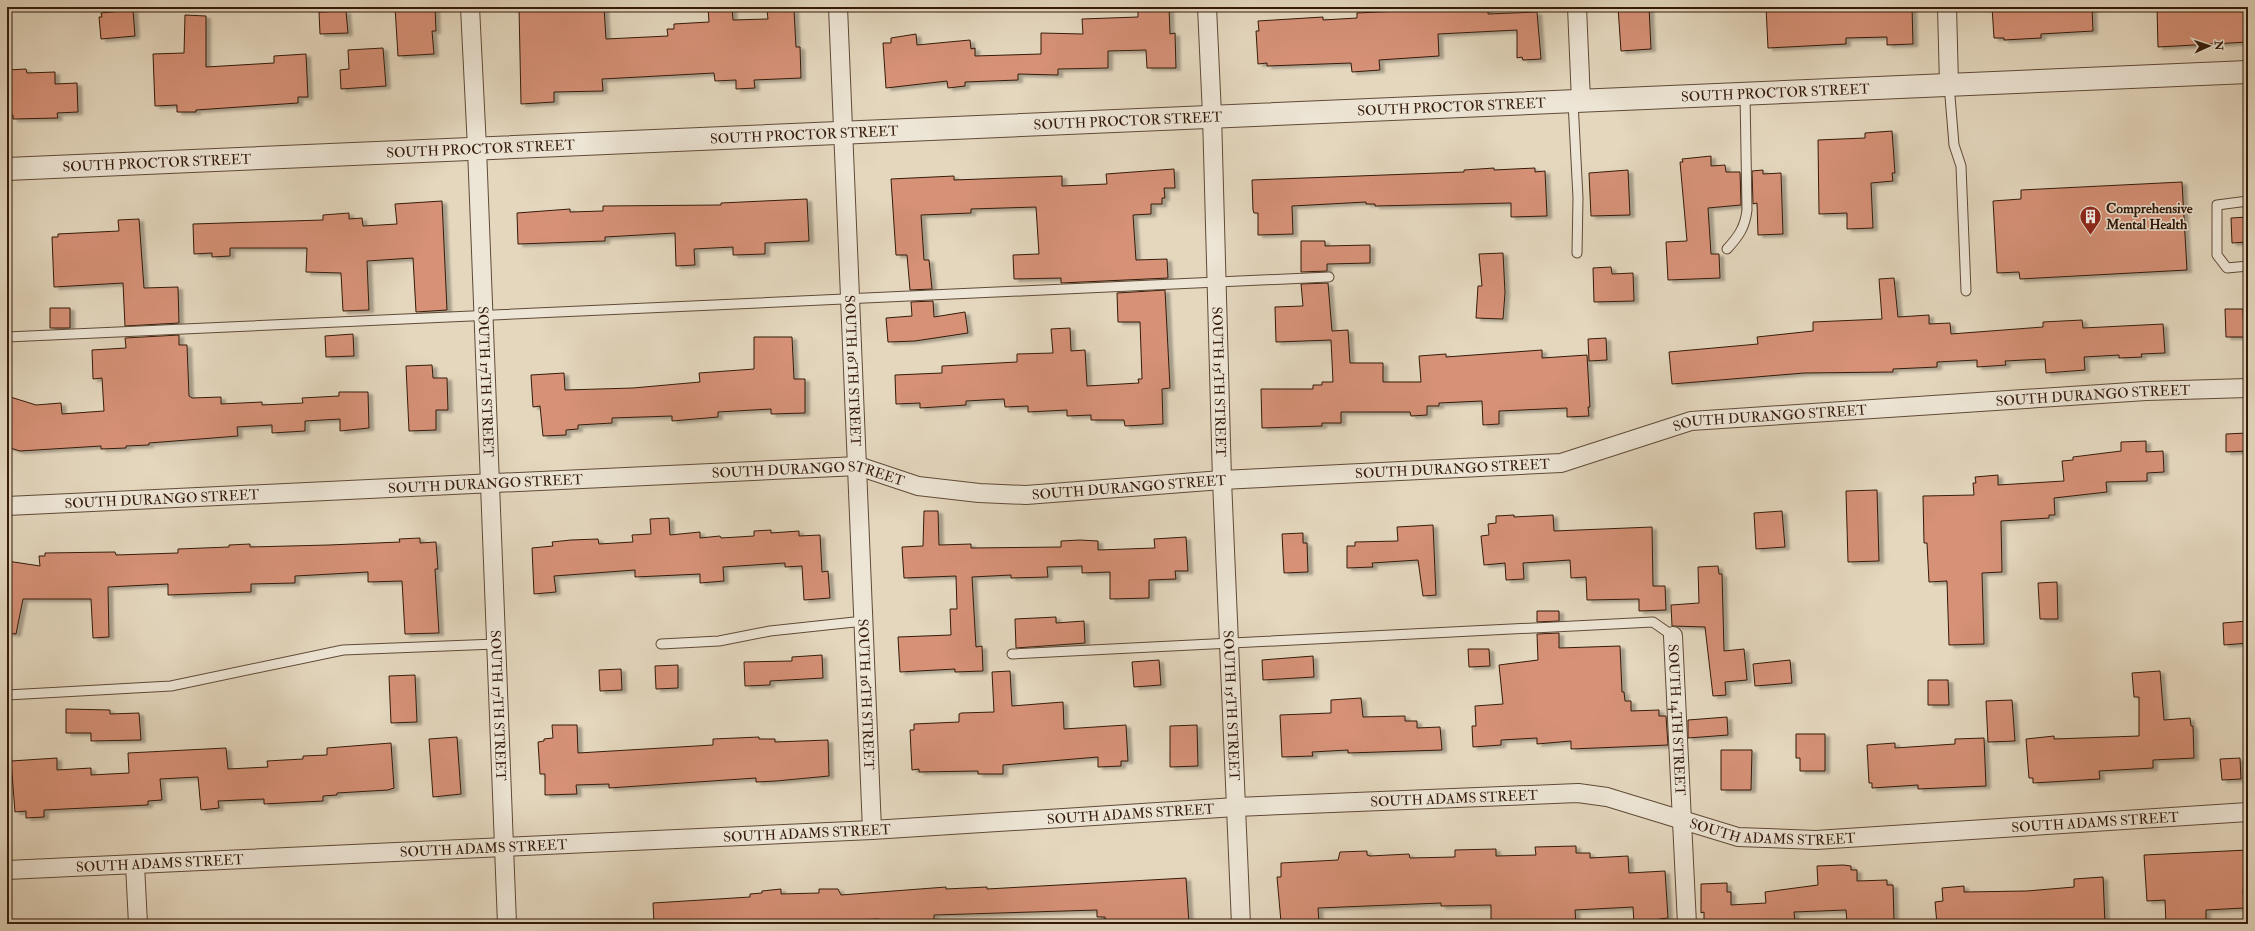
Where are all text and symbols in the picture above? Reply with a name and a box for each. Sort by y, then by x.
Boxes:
north arrow [2189,26,2229,66]
text: N [2212,39,2225,52]
street label: SOUTH PROCTOR STREET [1681,80,1871,106]
street label: SOUTH PROCTOR STREET [1357,94,1547,120]
street label: SOUTH PROCTOR STREET [1033,108,1223,134]
street label: SOUTH PROCTOR STREET [710,122,900,148]
street label: SOUTH PROCTOR STREET [386,136,576,162]
street label: SOUTH PROCTOR STREET [62,150,252,176]
place label: Comprehensive Mental Health [2105,200,2193,233]
building icon: Comprehensive Mental Health [2077,203,2103,236]
street label: SOUTH 16TH STREET [841,295,864,447]
street label: SOUTH 17TH STREET [474,306,497,458]
street label: SOUTH 15TH STREET [1208,306,1229,458]
street label: SOUTH DURANGO STREET [1995,382,2191,410]
street label: SOUTH DURANGO STREET [1671,401,1868,435]
street label: SOUTH DURANGO STREET [1355,456,1551,482]
street label: SOUTH DURANGO STREET [711,458,907,490]
street label: SOUTH DURANGO STREET [388,471,584,497]
street label: SOUTH DURANGO STREET [1031,472,1228,504]
street label: SOUTH DURANGO STREET [64,486,260,512]
street label: SOUTH 16TH STREET [854,618,878,771]
street label: SOUTH 17TH STREET [487,630,509,782]
street label: SOUTH 15TH STREET [1219,630,1243,782]
street label: SOUTH 14TH STREET [1664,644,1689,797]
street label: SOUTH ADAMS STREET [1370,787,1539,810]
street label: SOUTH ADAMS STREET [1046,800,1215,828]
street label: SOUTH ADAMS STREET [2011,808,2180,836]
street label: SOUTH ADAMS STREET [1687,815,1857,849]
street label: SOUTH ADAMS STREET [723,821,892,846]
street label: SOUTH ADAMS STREET [399,836,568,861]
street label: SOUTH ADAMS STREET [76,851,245,876]

